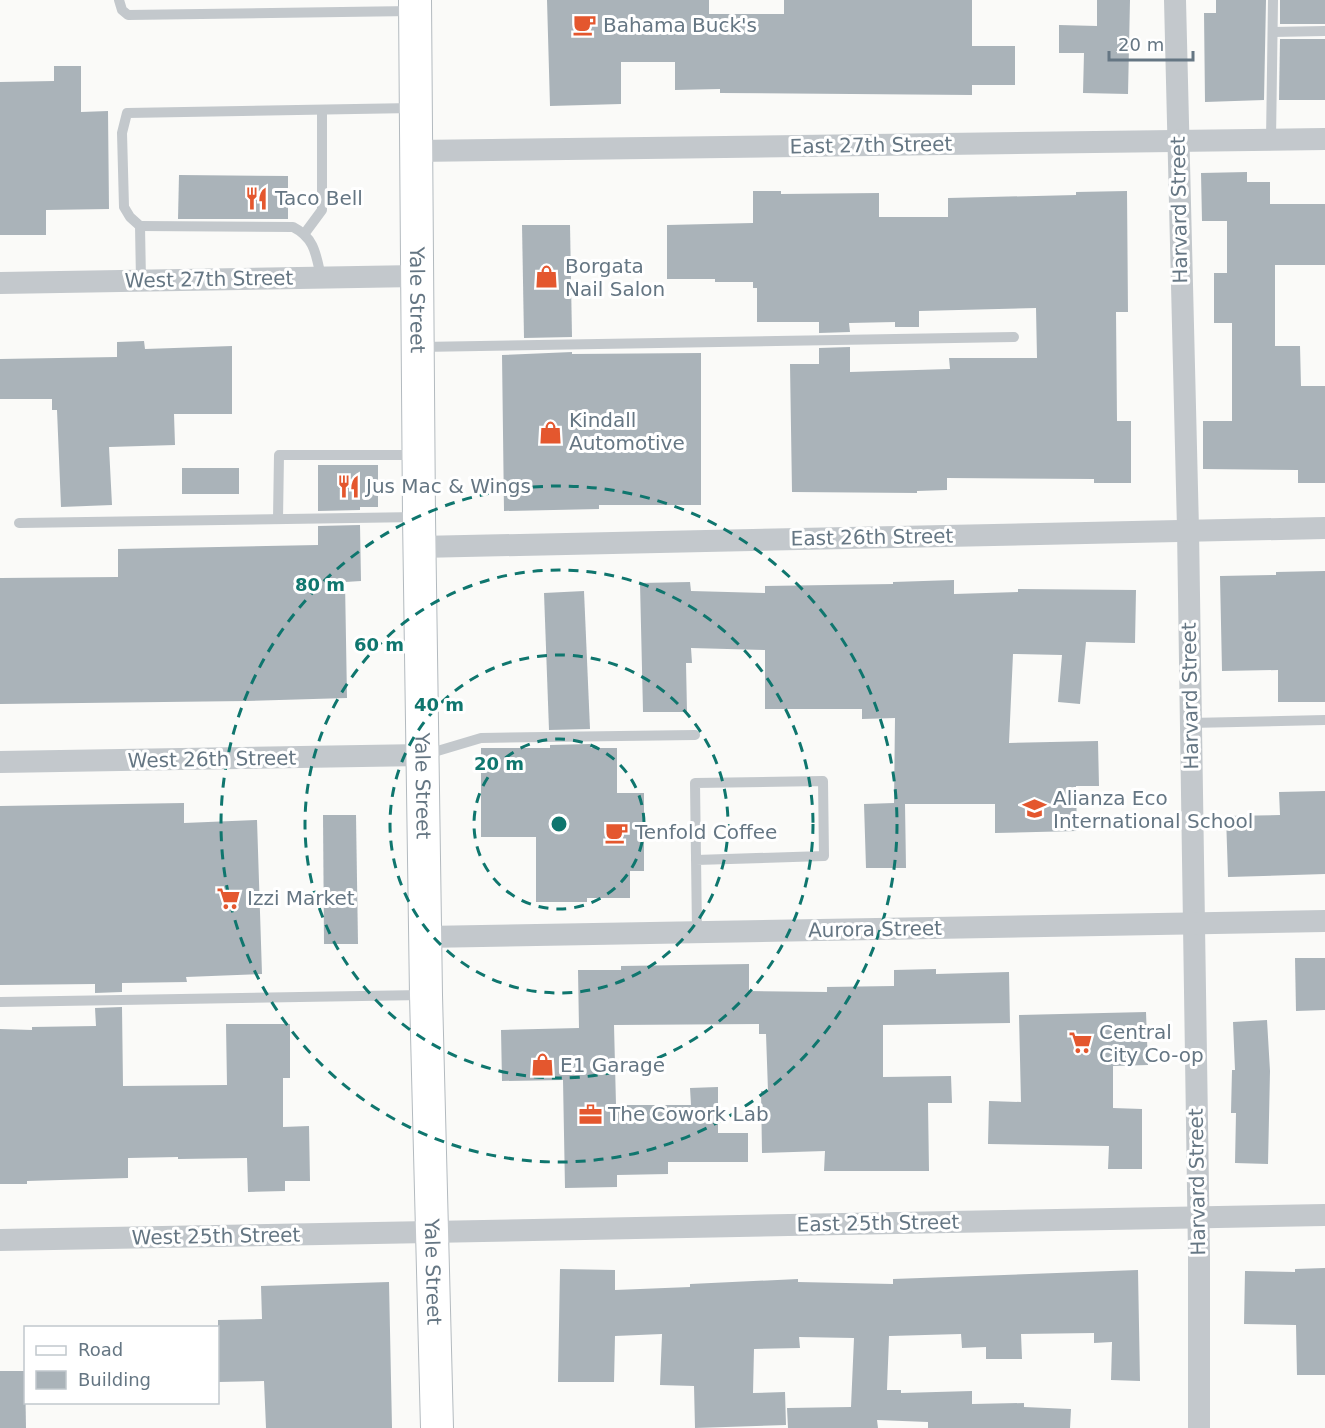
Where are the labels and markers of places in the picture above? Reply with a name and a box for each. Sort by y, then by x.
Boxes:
cafe icon: Bahama Buck's [572,12,598,38]
place label: Bahama Buck's [603,13,757,37]
restaurant icon: Taco Bell [244,185,270,211]
place label: Taco Bell [274,186,363,210]
place label: Borgata Nail Salon [565,254,665,301]
shop icon: Borgata Nail Salon [534,264,560,290]
place label: Kindall Automotive [569,408,685,455]
shop icon: Kindall Automotive [538,419,564,445]
restaurant icon: Jus Mac & Wings [335,473,361,499]
place label: Jus Mac & Wings [364,474,531,498]
place label: Alianza Eco International School [1053,786,1253,833]
school or university icon: Alianza Eco International School [1022,796,1048,822]
centre of rings [549,814,569,834]
cafe icon: Tenfold Coffee [604,819,630,845]
place label: Tenfold Coffee [634,820,777,844]
supermarket icon: Izzi Market [216,885,242,911]
place label: Izzi Market [247,886,355,910]
place label: Central City Co-op [1099,1020,1204,1067]
supermarket icon: Central City Co-op [1068,1030,1094,1056]
shop icon: E1 Garage [529,1052,555,1078]
place label: E1 Garage [560,1053,665,1077]
office icon: The Cowork Lab [577,1101,603,1127]
place label: The Cowork Lab [607,1102,769,1126]

